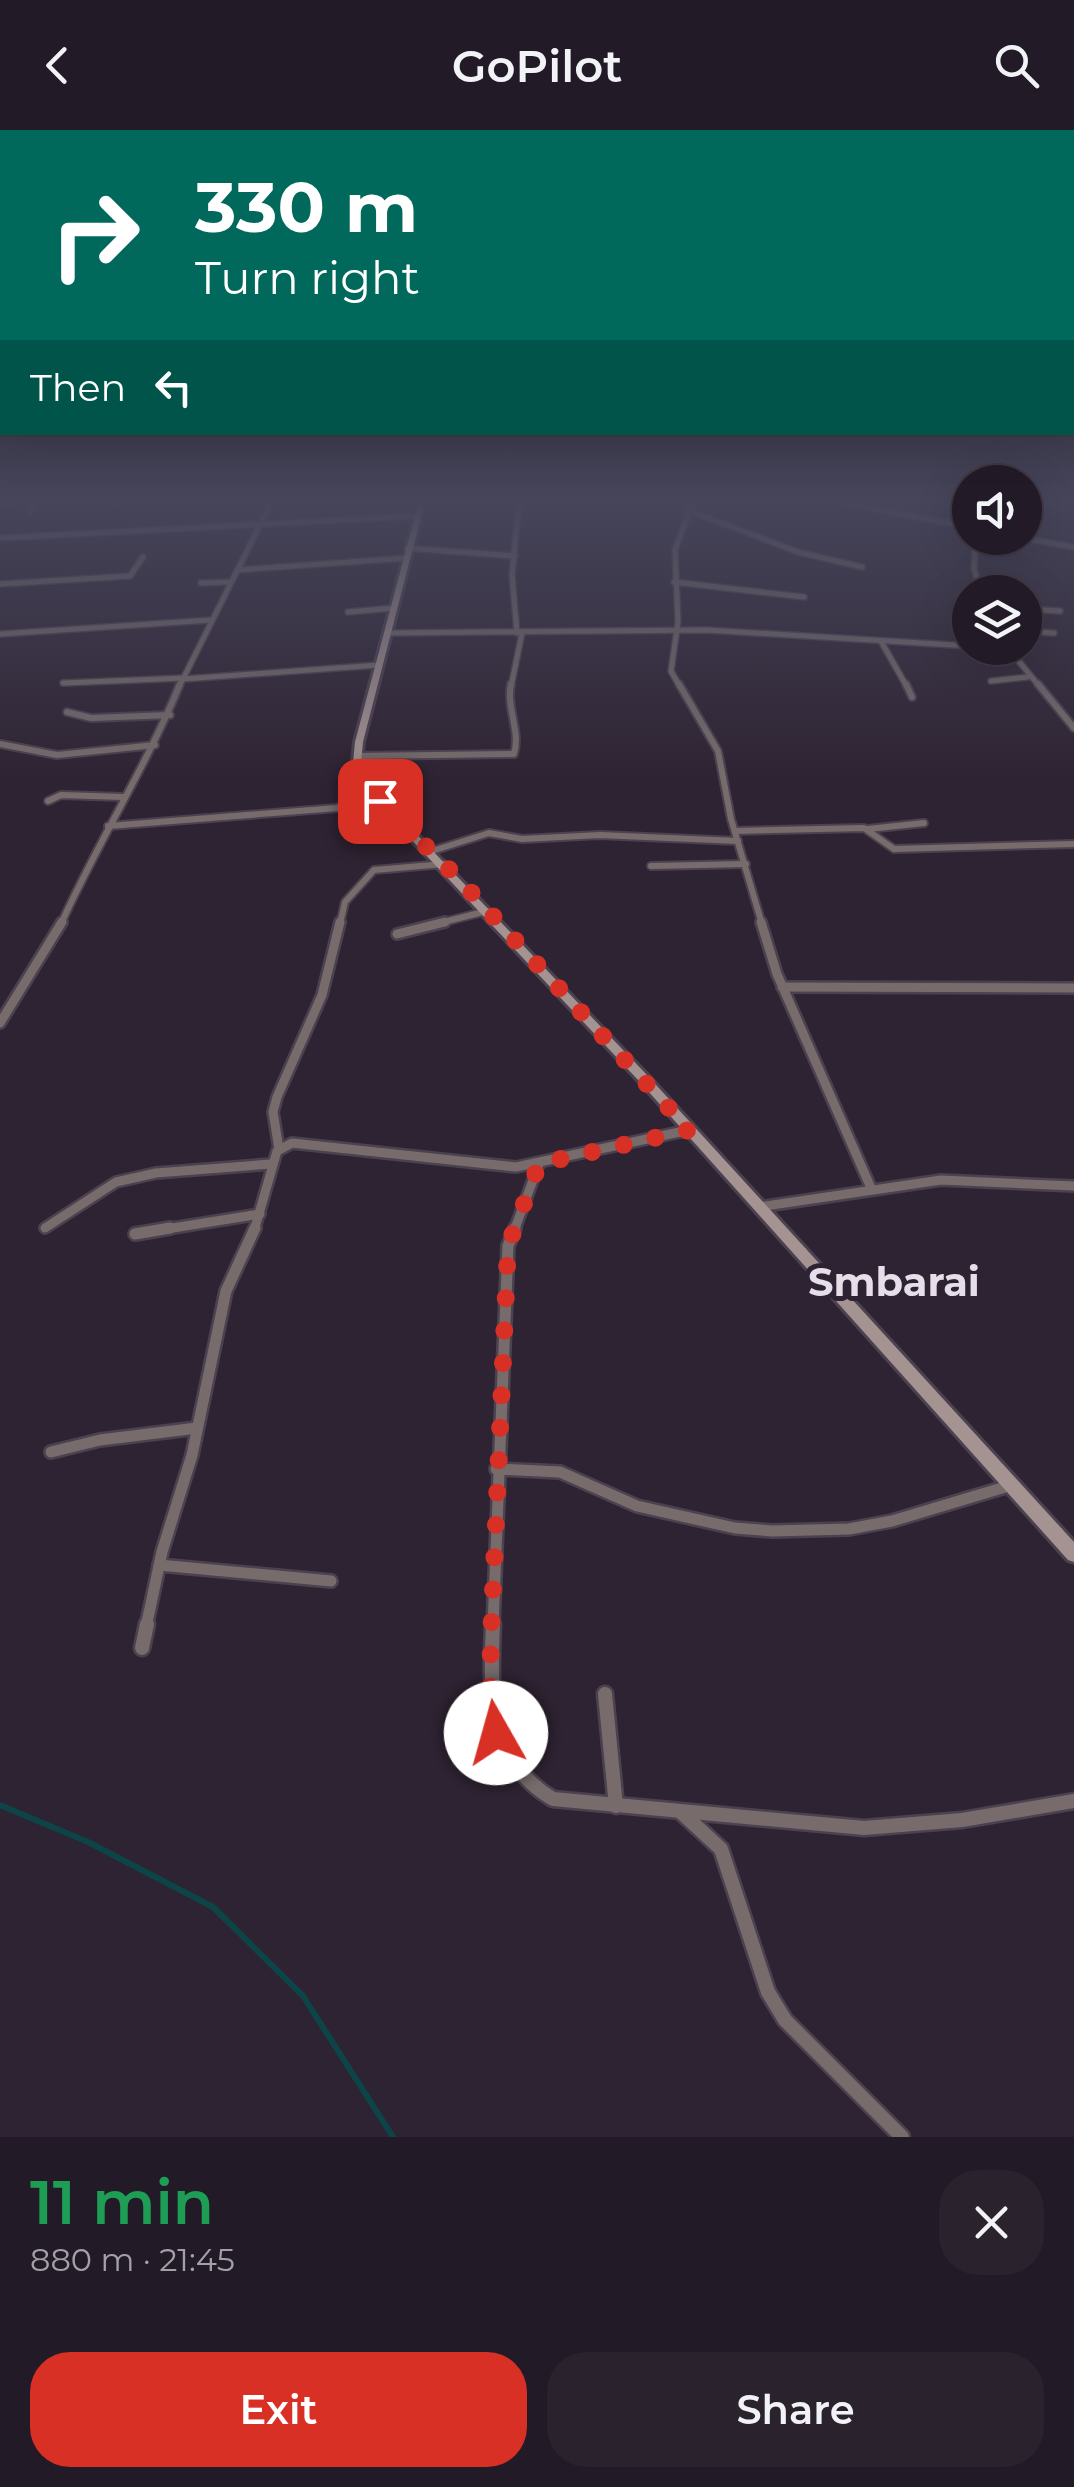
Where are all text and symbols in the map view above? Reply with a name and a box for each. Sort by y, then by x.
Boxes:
icon: back [30,38,85,93]
text: GoPilot [452,38,622,93]
icon: search [989,38,1044,93]
text: 330 m [195,164,418,250]
icon: right [30,170,160,300]
text: Turn right [195,250,420,305]
icon: left [146,360,201,415]
text: Then [30,364,126,411]
map controls [952,465,1042,665]
button: sound [952,465,1042,555]
button: layers [952,575,1042,665]
pin [338,759,423,844]
icon: arrive [353,774,408,829]
district label: Smbarai [808,1257,980,1306]
position arrow [444,1681,548,1785]
text: 11 min [30,2166,214,2239]
button: close [939,2170,1044,2275]
text: 880 m · 21:45 [30,2240,235,2279]
button: Exit [30,2352,527,2467]
button: Share [547,2352,1044,2467]

